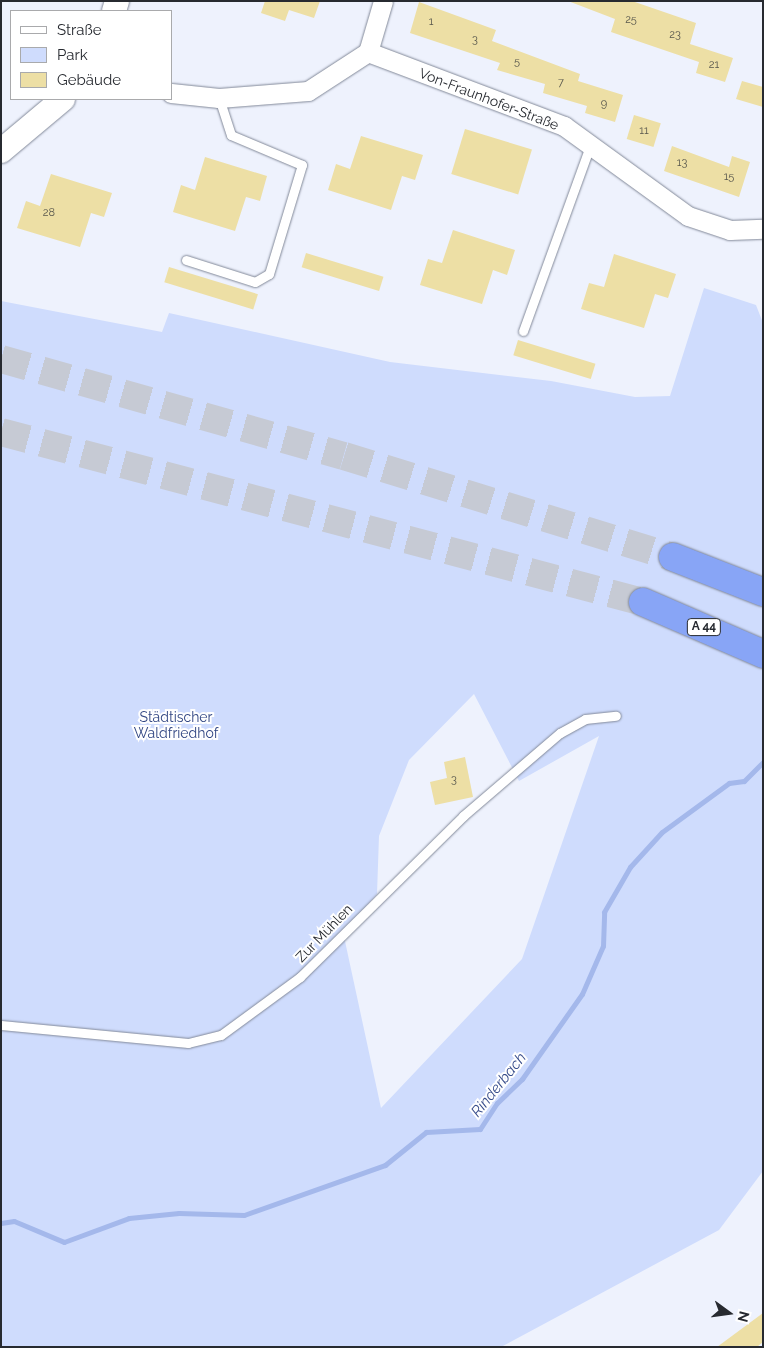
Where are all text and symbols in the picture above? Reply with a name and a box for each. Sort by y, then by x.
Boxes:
legend [10,10,172,100]
house number: 25 [625,13,637,27]
house number: 1 [429,15,433,29]
text: Straße [57,21,101,39]
house number: 23 [669,28,681,42]
house number: 3 [472,33,478,47]
text: Park [57,46,88,64]
house number: 5 [514,55,520,69]
house number: 21 [709,58,719,72]
street label: Von-Fraunhofer-Straße [417,65,561,133]
text: Gebäude [57,71,121,89]
house number: 7 [558,76,564,90]
house number: 9 [601,97,607,111]
house number: 11 [639,124,649,138]
house number: 13 [677,156,687,170]
house number: 15 [724,170,734,184]
house number: 28 [43,206,55,220]
road number: A 44 [686,618,722,636]
park label: Städtischer Waldfriedhof [134,709,218,742]
house number: 3 [451,773,457,787]
street label: Zur Mühlen [292,900,356,966]
water label: Rinderbach [468,1049,530,1121]
north arrow [704,1288,754,1338]
text: N [734,1310,753,1324]

